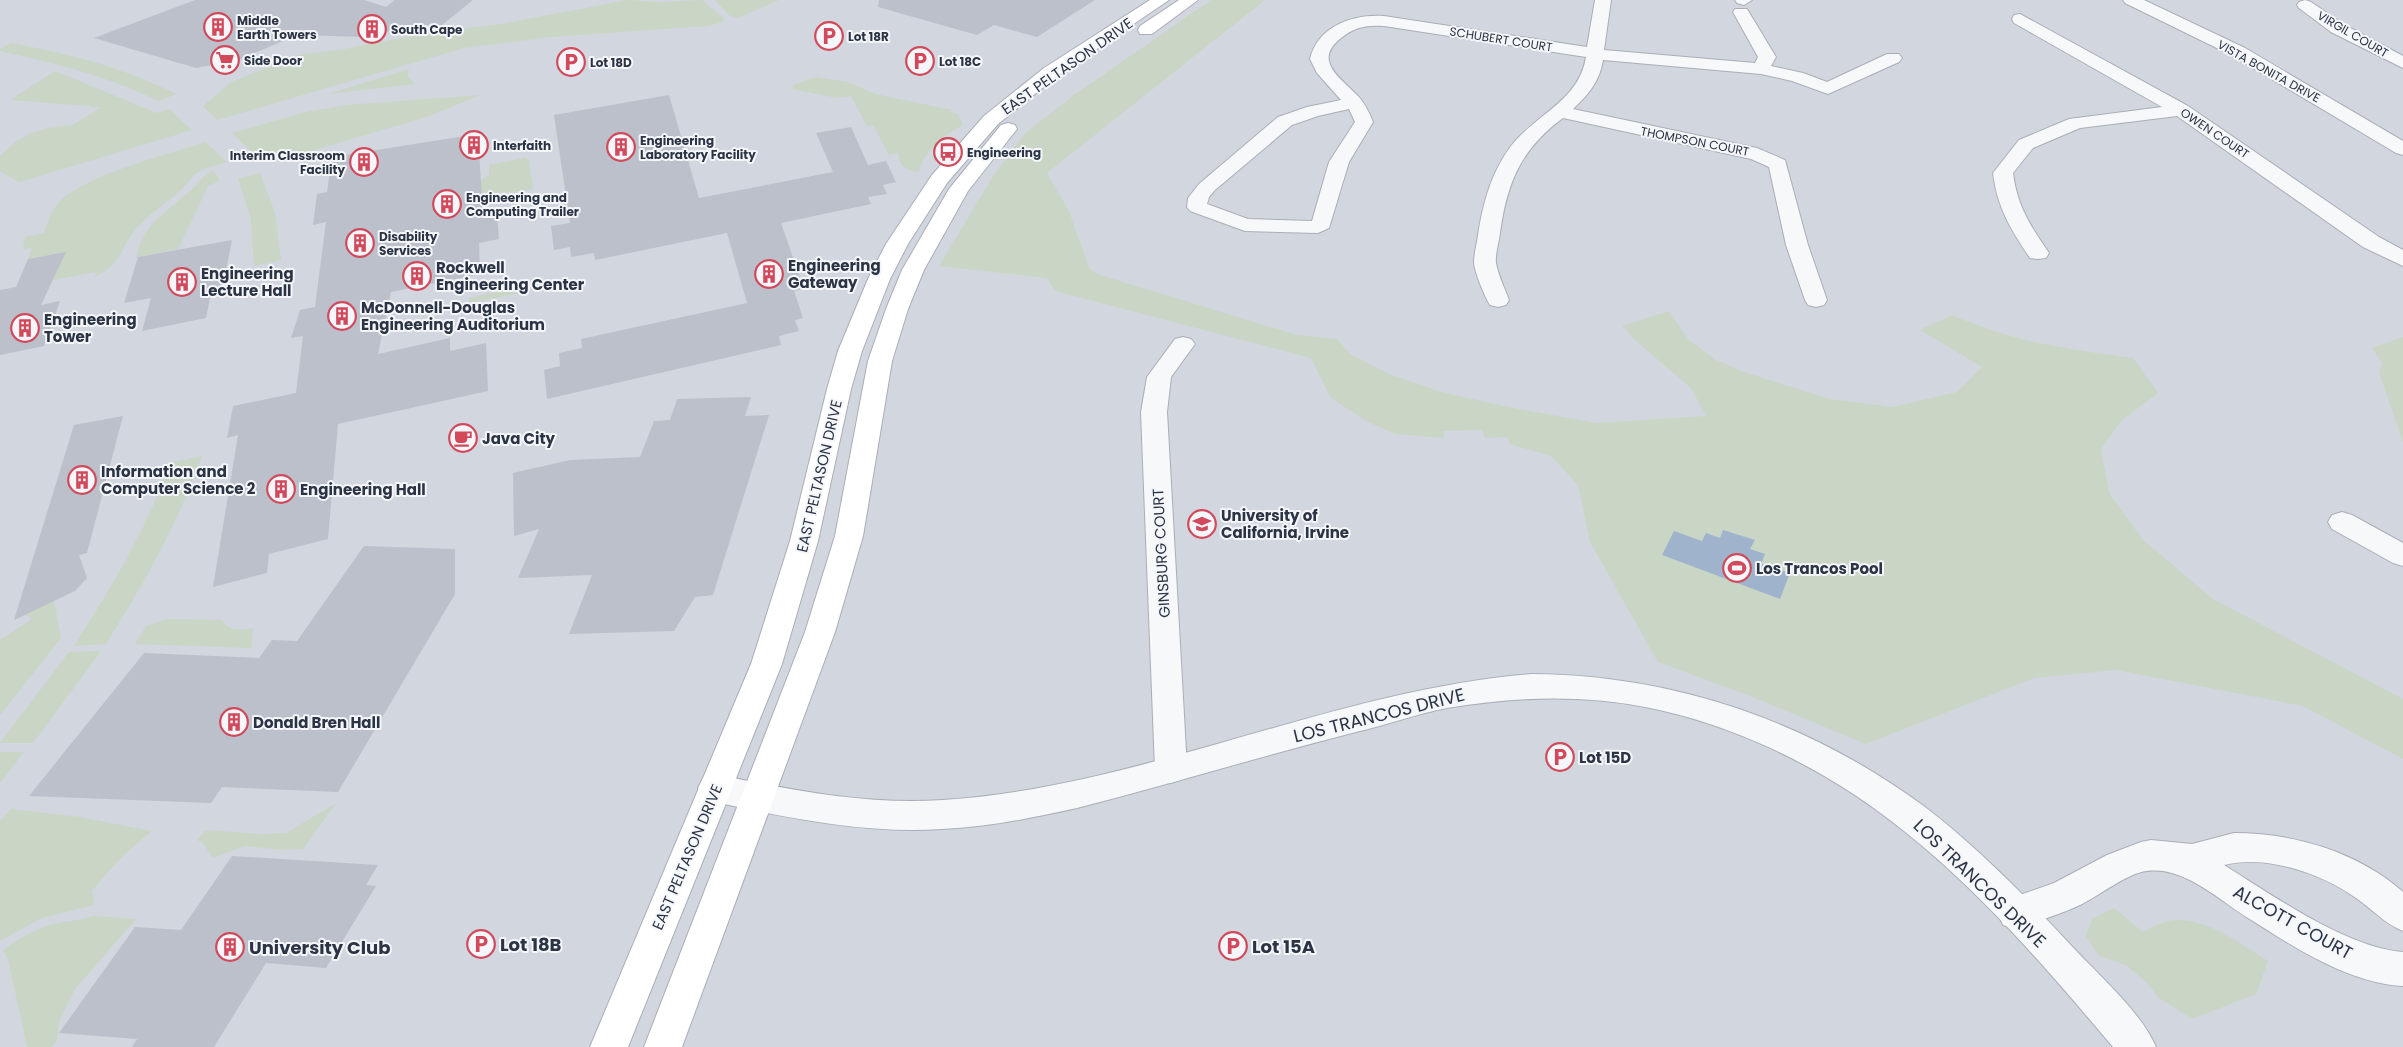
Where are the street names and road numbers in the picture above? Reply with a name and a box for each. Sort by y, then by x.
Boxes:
street label: VIRGIL COURT [2314,7,2392,62]
street label: EAST PELTASON DRIVE [997,13,1137,119]
street label: SCHUBERT COURT [1448,22,1554,56]
street label: VISTA BONITA DRIVE [2215,36,2323,106]
street label: OWEN COURT [2177,104,2253,163]
street label: THOMPSON COURT [1639,122,1751,160]
street label: EAST PELTASON DRIVE [791,398,847,554]
street label: GINSBURG COURT [1147,488,1175,618]
street label: LOS TRANCOS DRIVE [1291,682,1467,748]
street label: EAST PELTASON DRIVE [647,781,727,933]
street label: LOS TRANCOS DRIVE [1908,813,2052,953]
street label: ALCOTT COURT [2229,879,2357,965]

